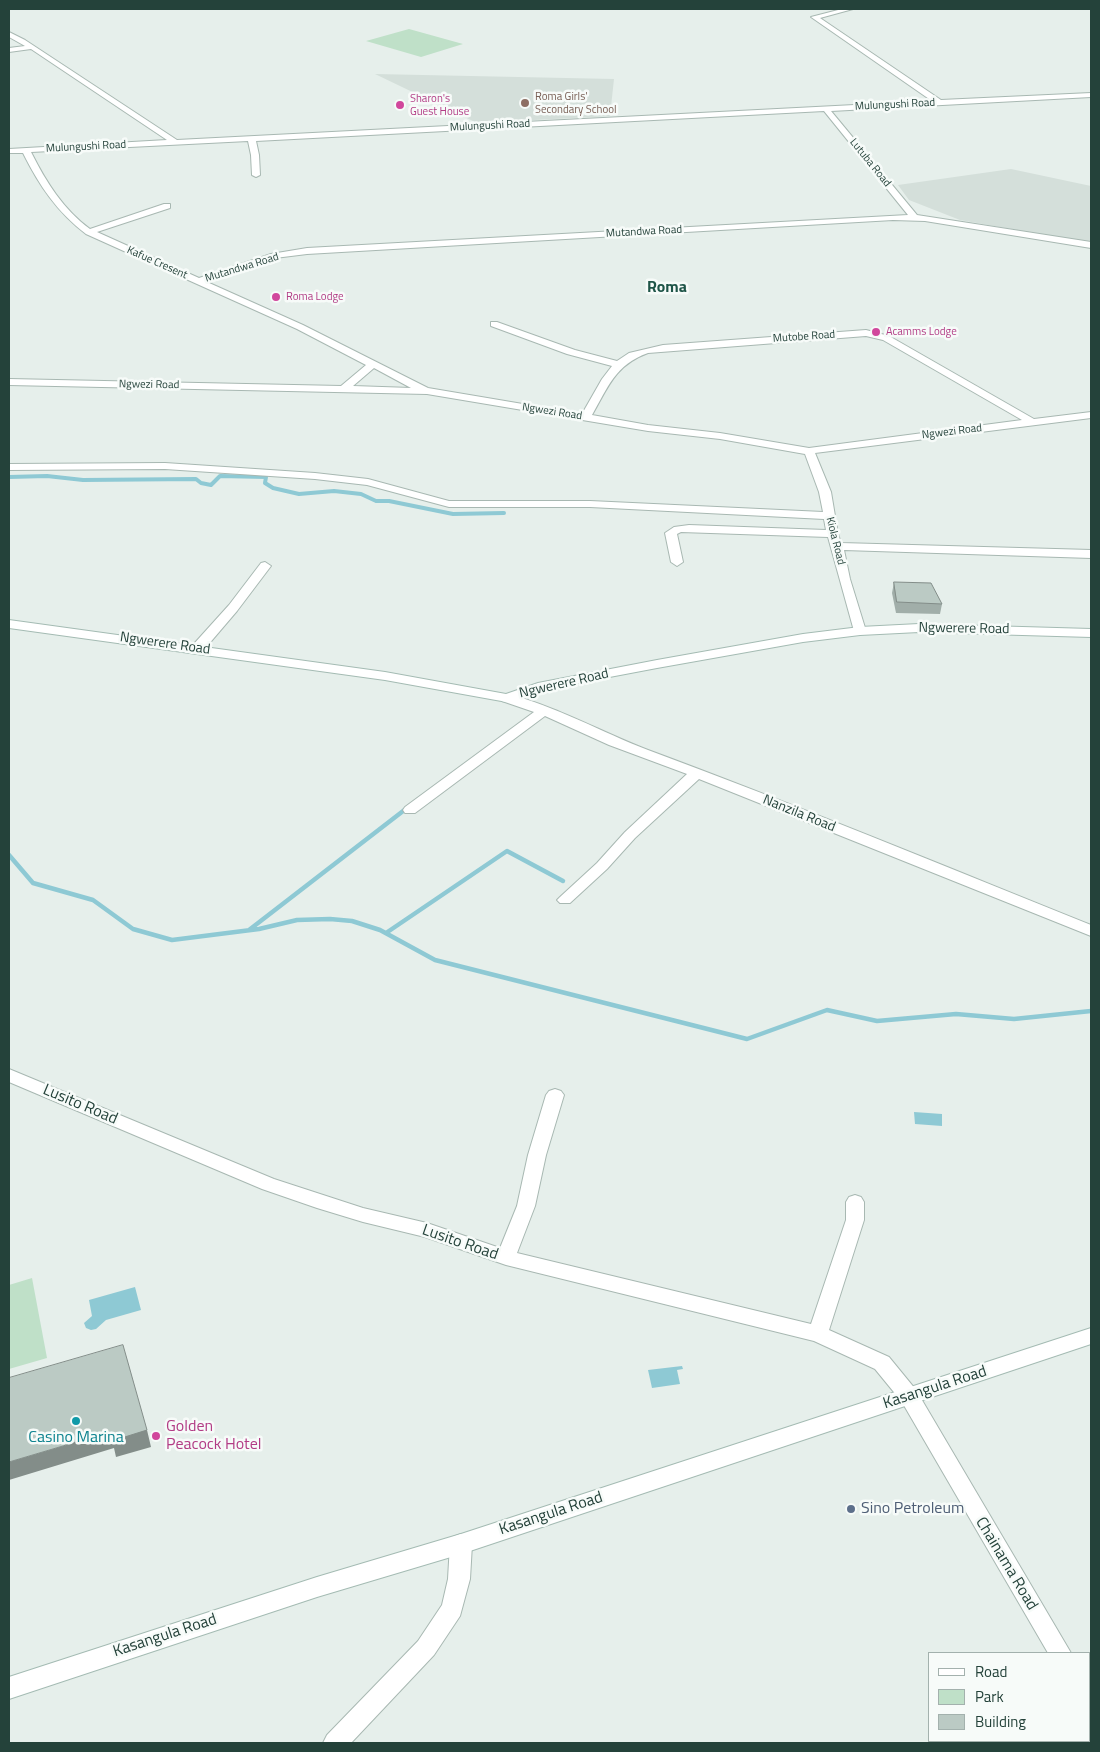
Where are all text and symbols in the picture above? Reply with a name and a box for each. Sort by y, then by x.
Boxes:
place label: Roma Girls' Secondary School [535,90,617,116]
place label: Sharon's Guest House [410,92,469,118]
street label: Mulungushi Road [854,96,936,114]
marker: Roma Girls' Secondary School [519,97,531,109]
marker: Sharon's Guest House [394,99,406,111]
street label: Mulungushi Road [449,117,531,135]
street label: Lutuba Road [847,136,893,190]
street label: Mulungushi Road [45,138,127,156]
street label: Mutandwa Road [606,223,682,241]
street label: Kafue Cresent [125,244,189,282]
street label: Mutandwa Road [204,251,280,285]
district label: Roma [647,278,687,298]
place label: Roma Lodge [286,290,344,304]
marker: Roma Lodge [270,291,282,303]
place label: Acamms Lodge [886,325,957,339]
marker: Acamms Lodge [870,326,882,338]
street label: Mutobe Road [772,328,836,346]
street label: Ngwezi Road [119,378,179,392]
street label: Ngwezi Road [521,401,583,423]
street label: Ngwezi Road [921,422,983,442]
street label: Kiola Road [823,516,847,566]
street label: Ngwerere Road [918,620,1010,638]
street label: Ngwerere Road [119,629,211,659]
street label: Ngwerere Road [518,666,610,702]
street label: Nanzila Road [760,792,838,836]
street label: Lusito Road [40,1081,120,1129]
street label: Lusito Road [419,1221,501,1265]
street label: Kasangula Road [881,1362,989,1414]
marker: Casino Marina [70,1415,82,1427]
place label: Golden Peacock Hotel [166,1417,262,1455]
place label: Casino Marina [28,1428,124,1448]
marker: Golden Peacock Hotel [150,1430,162,1442]
street label: Kasangula Road [497,1488,605,1540]
place label: Sino Petroleum [861,1499,964,1519]
marker: Sino Petroleum [845,1503,857,1515]
street label: Chainama Road [971,1514,1041,1614]
street label: Kasangula Road [111,1610,219,1662]
legend [928,1652,1090,1742]
text: Road [975,1660,1007,1683]
text: Park [975,1685,1004,1708]
text: Building [975,1710,1026,1733]

